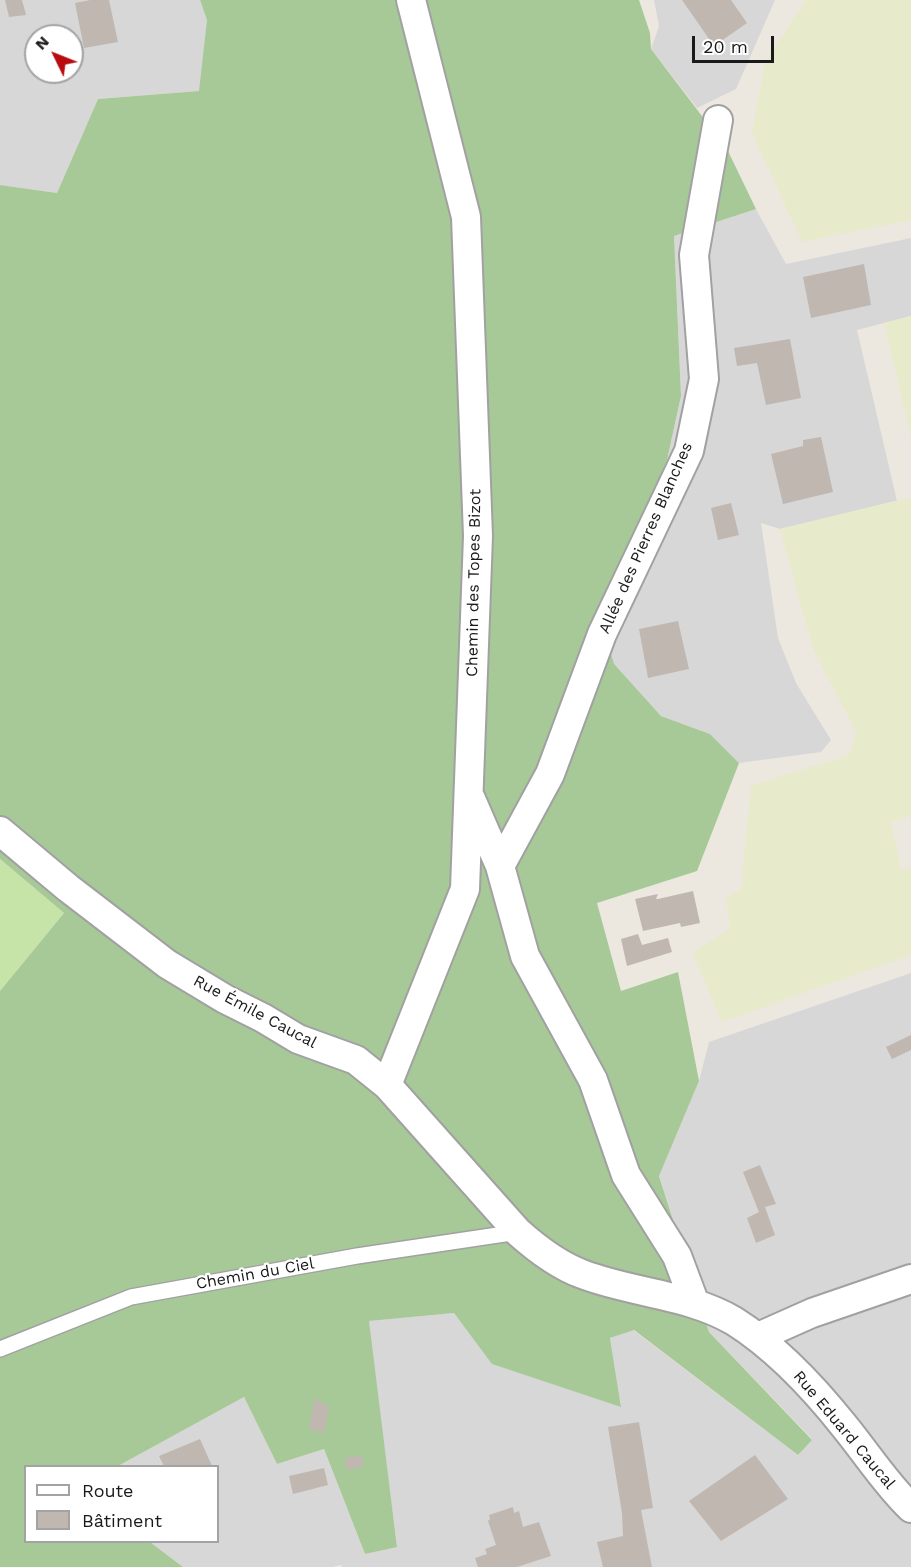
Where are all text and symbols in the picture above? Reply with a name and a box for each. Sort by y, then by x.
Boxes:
north arrow [24,24,84,84]
scale bar [695,24,778,62]
text: N [31,32,53,54]
text: 20 m [703,36,748,57]
street label: Allée des Pierres Blanches [595,439,697,637]
street label: Chemin des Topes Bizot [463,489,485,677]
street label: Rue Émile Caucal [190,971,320,1053]
street label: Chemin du Ciel [194,1254,316,1294]
street label: Rue Eduard Caucal [789,1367,899,1493]
legend [24,1465,219,1543]
text: Route [82,1480,134,1501]
text: Bâtiment [82,1510,162,1531]

